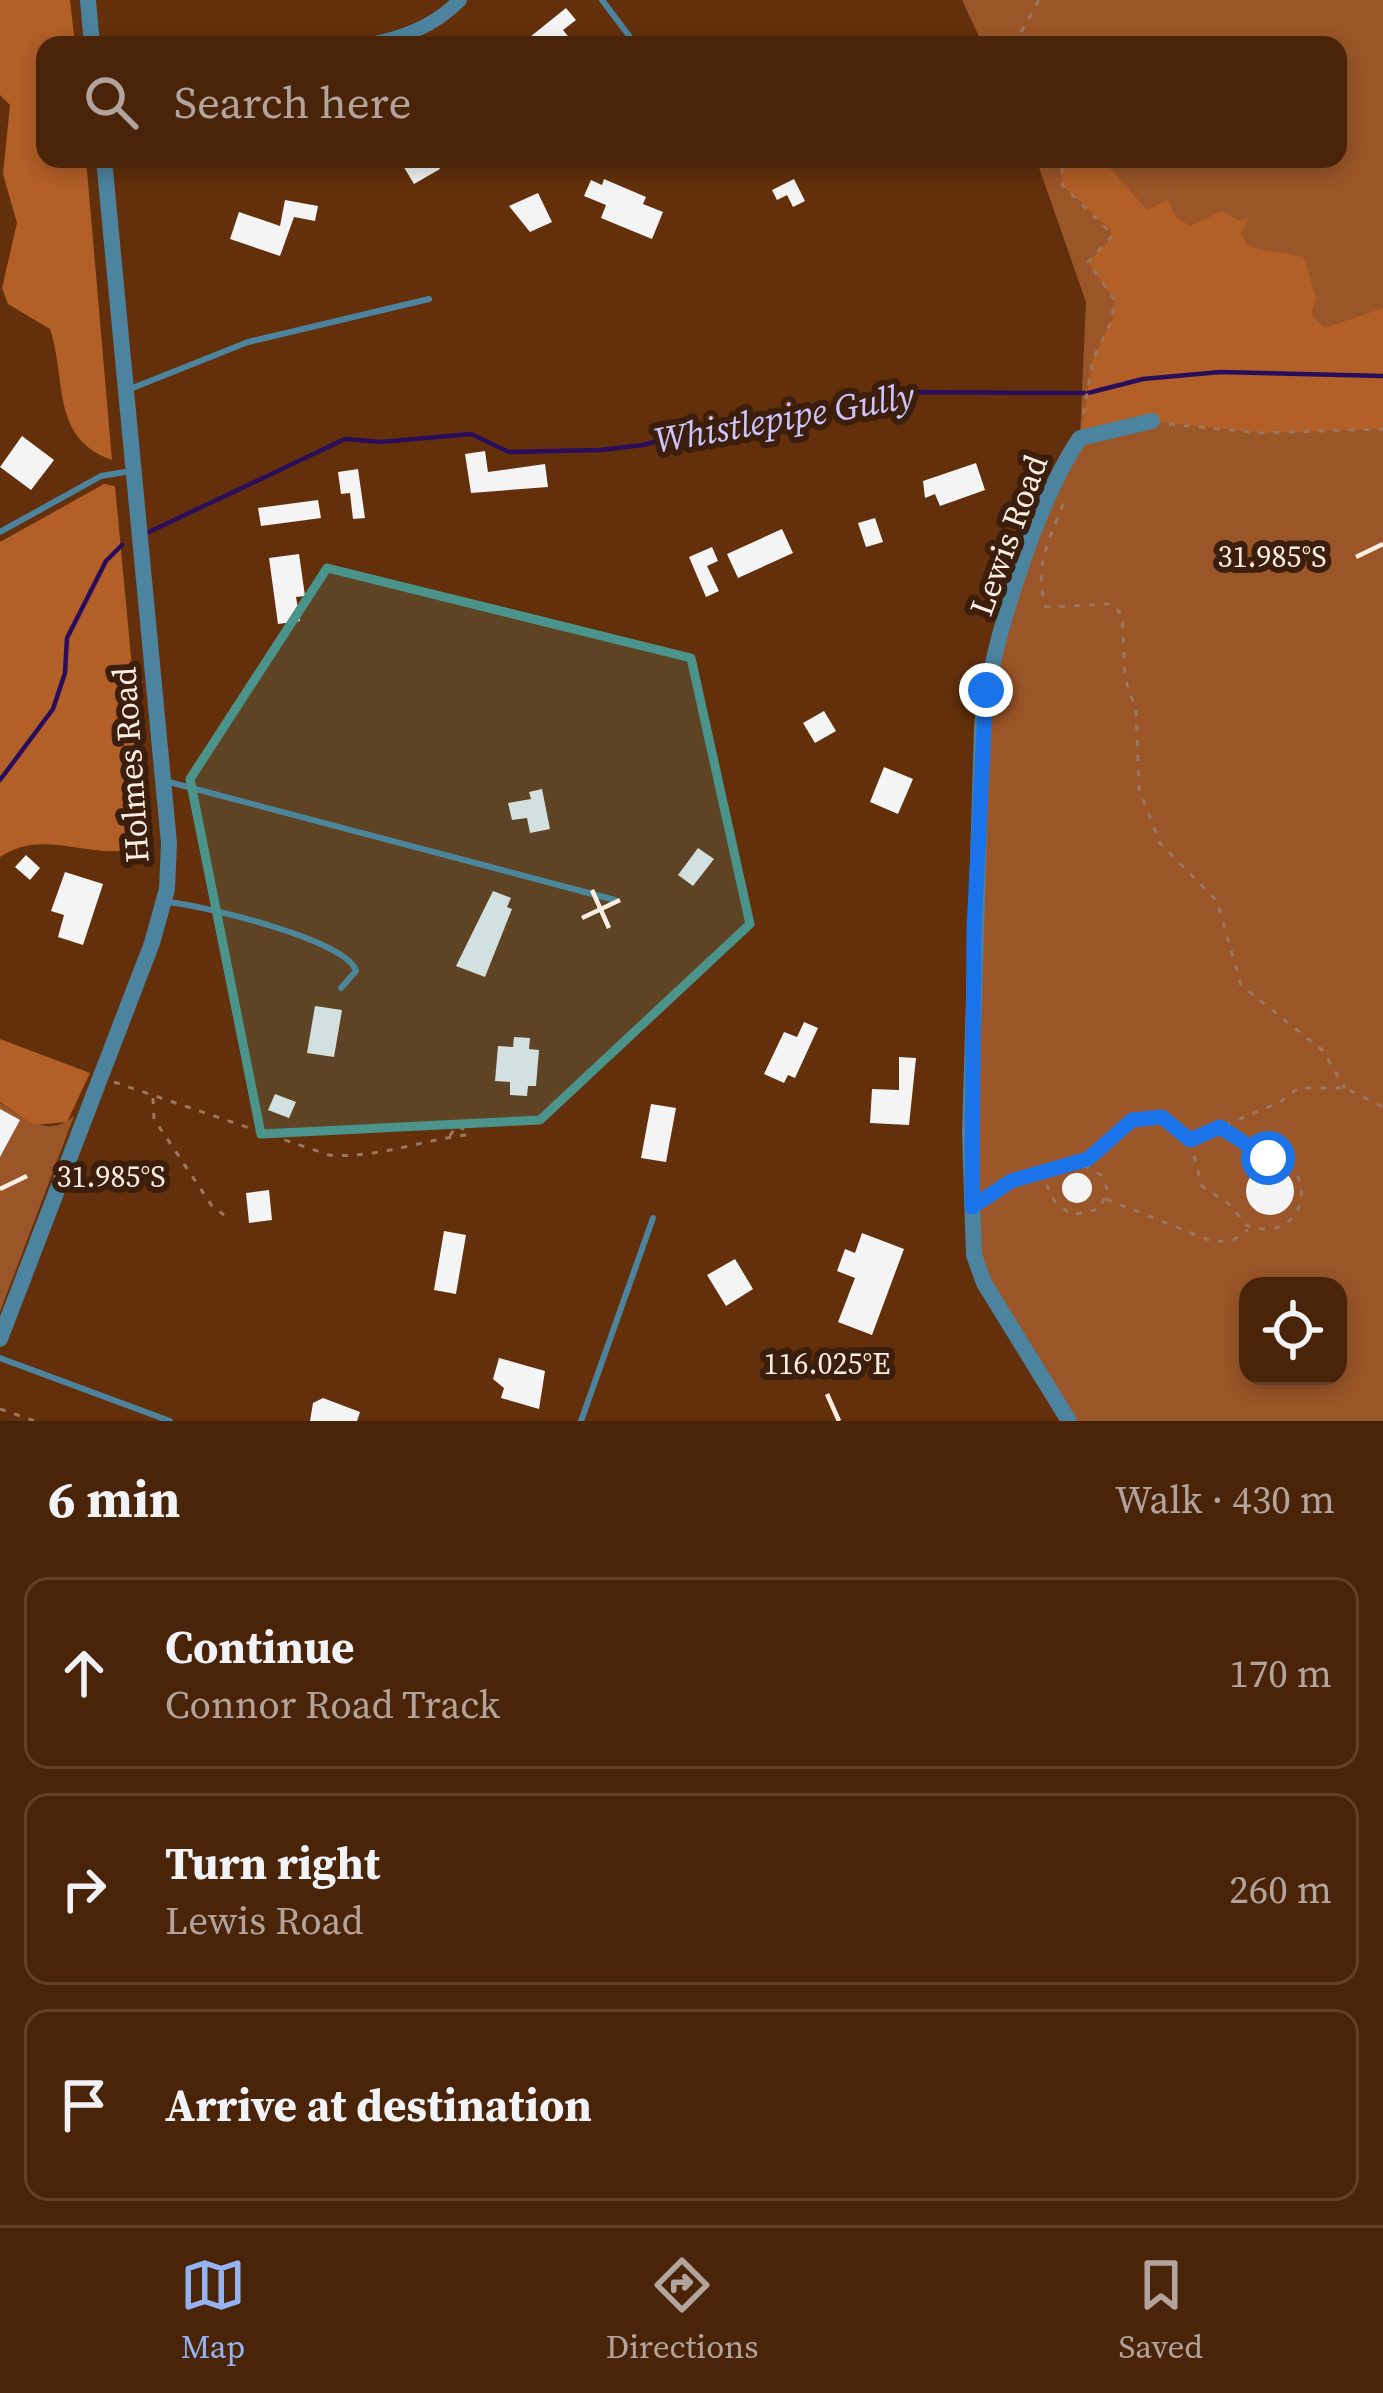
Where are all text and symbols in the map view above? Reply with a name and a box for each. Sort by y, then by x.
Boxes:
search box [36,36,1347,168]
icon: search [78,69,144,135]
text: Search here [174,71,411,133]
water label: Whistlepipe Gully [650,370,919,464]
street label: Lewis Road [959,448,1058,622]
text: 31.985°S [1217,536,1327,577]
route end [959,663,1013,717]
street label: Holmes Road [101,665,160,864]
route start [1241,1131,1295,1185]
text: 31.985°S [56,1156,166,1197]
map controls [1239,1277,1347,1385]
button: locate [1239,1277,1347,1385]
text: 116.025°E [764,1343,890,1384]
text: 6 min [48,1464,180,1534]
text: Walk · 430 m [1115,1473,1335,1526]
text: Continue [165,1616,354,1678]
icon: ahead [51,1640,117,1706]
text: 170 m [1229,1647,1332,1700]
text: Connor Road Track [165,1678,500,1731]
text: Turn right [165,1832,380,1894]
icon: right [51,1856,117,1922]
text: 260 m [1229,1863,1332,1916]
text: Lewis Road [165,1894,364,1947]
icon: arrive [51,2072,117,2138]
text: Arrive at destination [165,2074,592,2136]
tab: Map [180,2252,246,2369]
tab: Directions [606,2252,759,2369]
tab: Saved [1118,2252,1203,2369]

